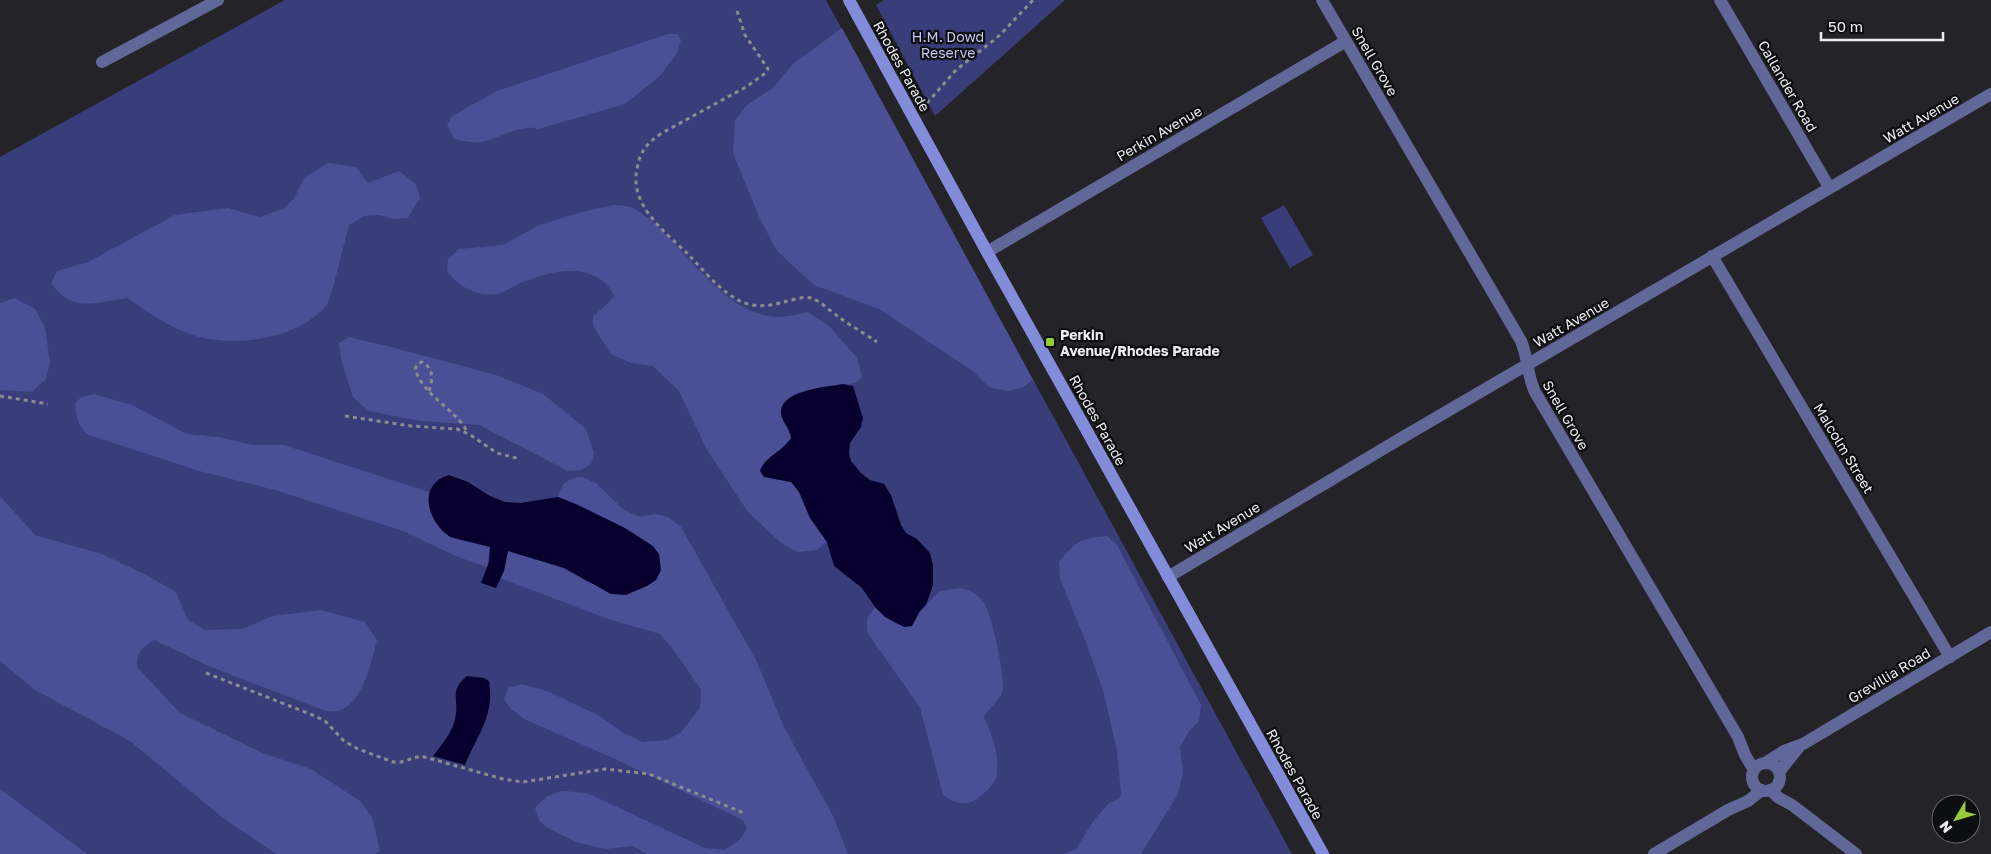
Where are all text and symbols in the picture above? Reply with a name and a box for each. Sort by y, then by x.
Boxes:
scale bar [1821,10,1944,42]
text: 50 m [1828,17,1863,35]
street label: Rhodes Parade [870,18,934,114]
street label: Snell Grove [1348,23,1402,99]
park label: H.M. Dowd Reserve [912,28,984,61]
street label: Callander Road [1755,37,1821,135]
street label: Watt Avenue [1880,89,1962,147]
street label: Perkin Avenue [1113,102,1205,164]
street label: Watt Avenue [1530,293,1612,351]
place label: Perkin Avenue/Rhodes Parade [1060,326,1220,359]
marker: Perkin Avenue/Rhodes Parade [1044,336,1056,348]
street label: Rhodes Parade [1066,372,1130,468]
street label: Snell Grove [1539,377,1593,453]
street label: Malcolm Street [1810,400,1878,496]
street label: Watt Avenue [1181,498,1263,556]
street label: Grevillia Road [1845,644,1933,706]
street label: Rhodes Parade [1263,726,1327,822]
north arrow [1931,794,1981,844]
text: N [1935,818,1955,837]

